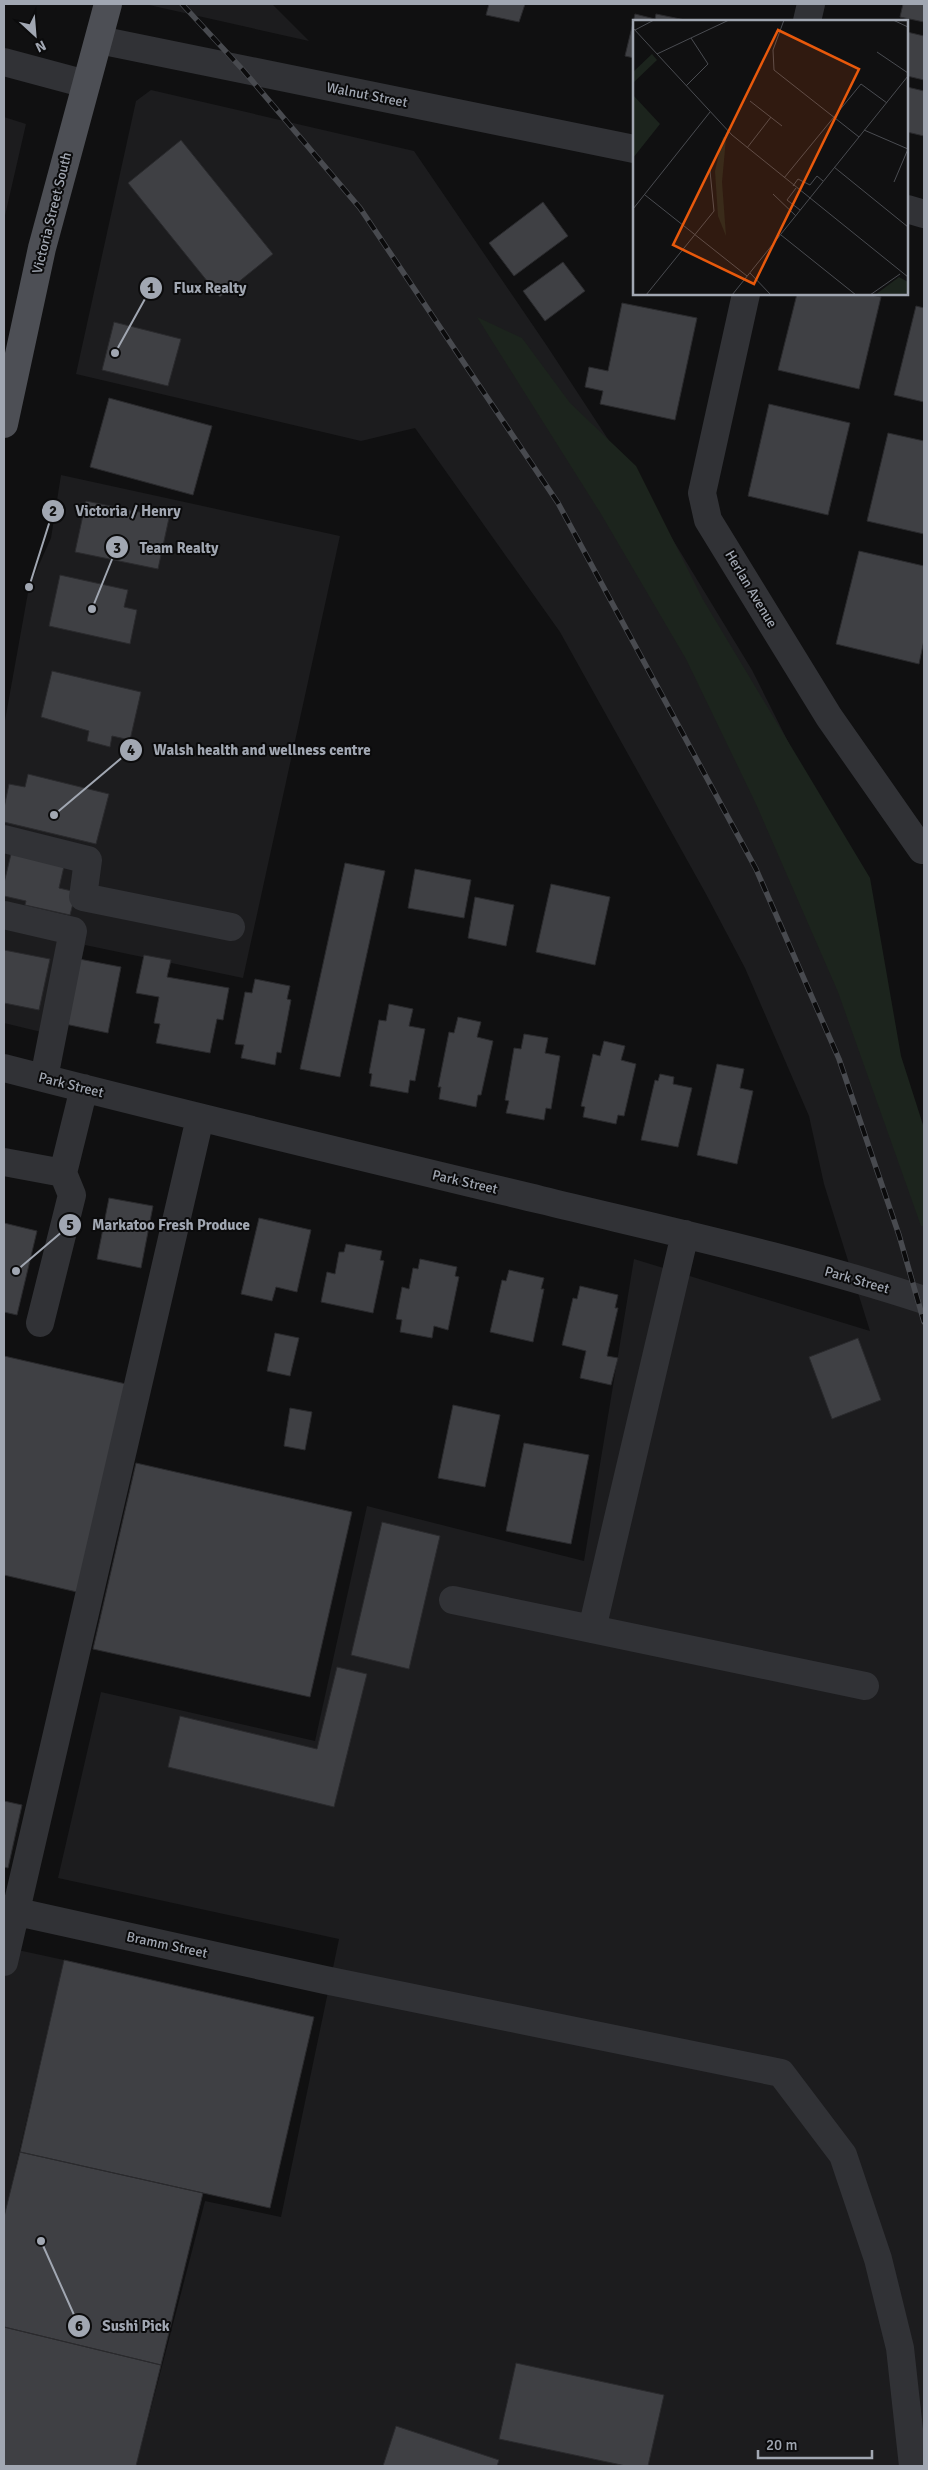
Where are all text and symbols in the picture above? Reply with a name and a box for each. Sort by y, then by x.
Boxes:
north arrow [10,10,60,60]
inset map [633,20,908,295]
text: N [32,36,49,56]
street label: Walnut Street [325,79,409,111]
street label: Victoria Street South [29,150,75,276]
callout: Flux Realty [139,273,257,303]
text: 1 [147,279,155,297]
text: Flux Realty [173,279,247,297]
callout: Victoria / Henry [40,496,191,526]
text: 2 [49,502,57,520]
text: Victoria / Henry [75,502,181,520]
callout: Team Realty [105,532,228,562]
text: 3 [113,539,121,557]
text: Team Realty [140,539,219,557]
street label: Herlan Avenue [721,547,781,631]
callout: Walsh health and wellness centre [118,735,381,765]
text: 4 [127,741,135,759]
text: Walsh health and wellness centre [153,741,371,759]
street label: Park Street [37,1069,105,1101]
street label: Park Street [431,1166,499,1198]
callout: Markatoo Fresh Produce [57,1210,260,1240]
text: 5 [66,1216,74,1234]
text: Markatoo Fresh Produce [92,1216,250,1234]
street label: Park Street [823,1263,891,1297]
street label: Bramm Street [125,1928,209,1962]
callout: Sushi Pick [67,2311,179,2341]
text: 6 [75,2317,83,2335]
text: Sushi Pick [102,2317,170,2335]
scale bar [758,2428,872,2460]
text: 20 m [766,2436,797,2454]

